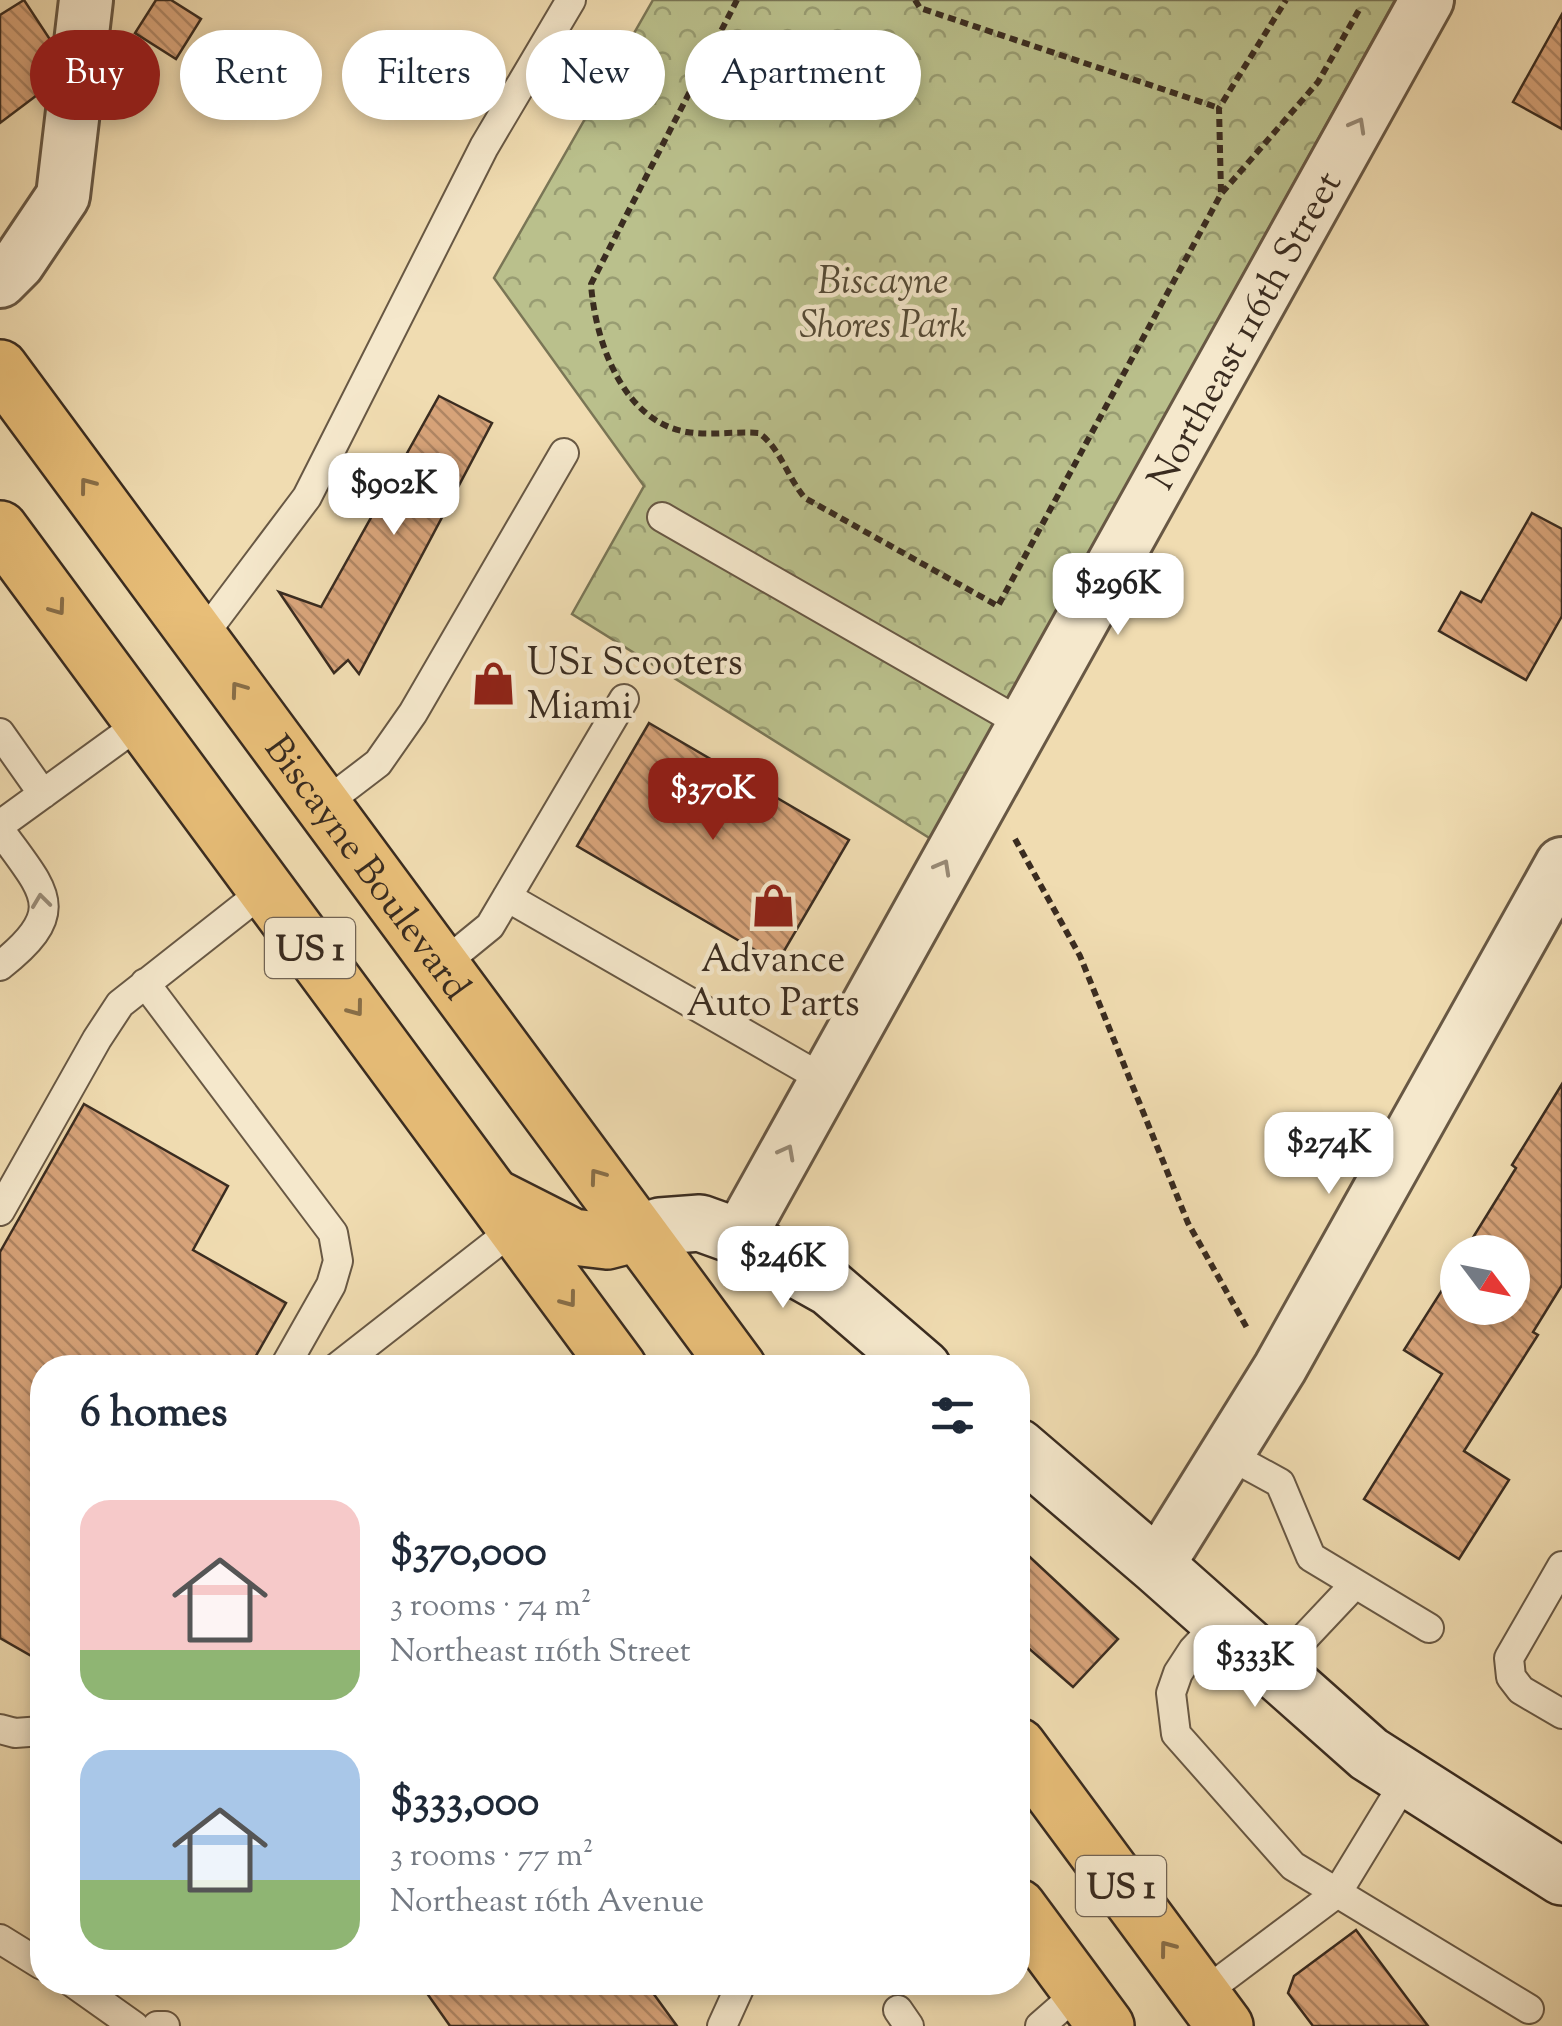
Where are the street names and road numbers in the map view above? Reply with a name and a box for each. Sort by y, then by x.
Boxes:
street label: Northeast 116th Street [1137,163,1357,501]
street label: Biscayne Boulevard [249,726,481,1013]
road number: US 1 [265,918,355,978]
road number: US 1 [1076,1856,1166,1916]

